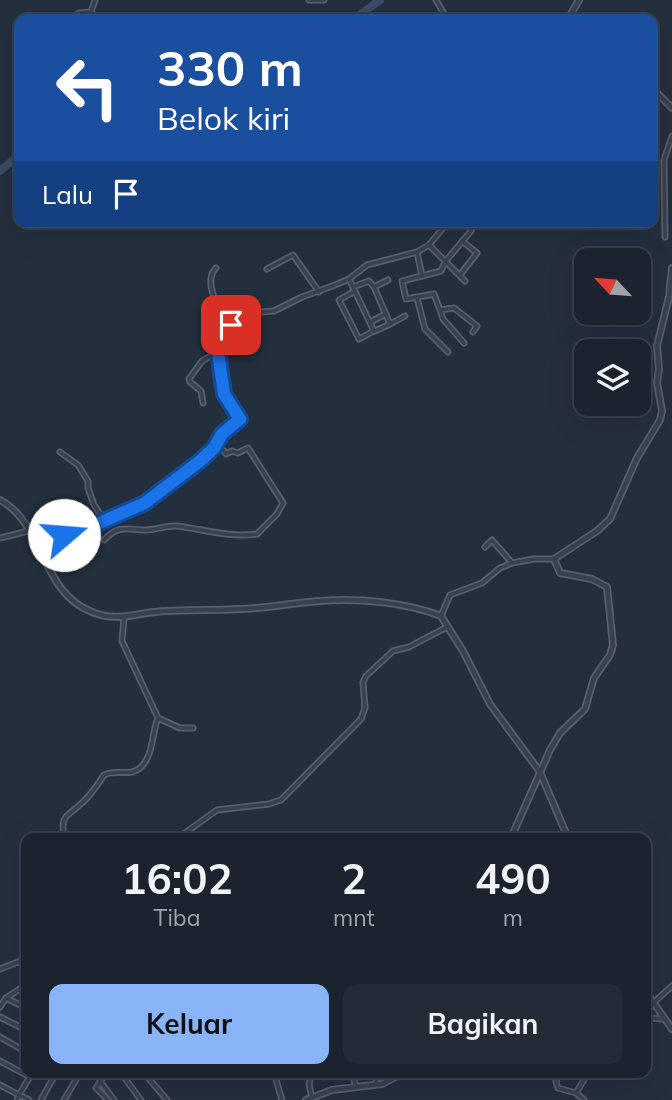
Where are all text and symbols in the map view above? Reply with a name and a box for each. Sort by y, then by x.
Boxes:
text: 330 m [157,37,303,98]
icon: left [42,42,133,133]
text: Belok kiri [157,98,290,138]
icon: arrive [107,175,145,213]
text: Lalu [42,178,93,211]
north arrow [574,248,651,326]
map controls [574,248,651,416]
pin [201,295,261,355]
icon: arrive [212,306,250,344]
button: layers [574,339,651,416]
position arrow [27,498,101,572]
text: 16:02 [121,852,233,905]
text: 2 [341,852,366,905]
text: 490 [475,852,551,905]
text: Tiba [153,903,200,932]
text: mnt [333,903,375,932]
text: m [503,903,523,932]
button: Keluar [49,984,329,1064]
button: Bagikan [343,984,623,1064]

